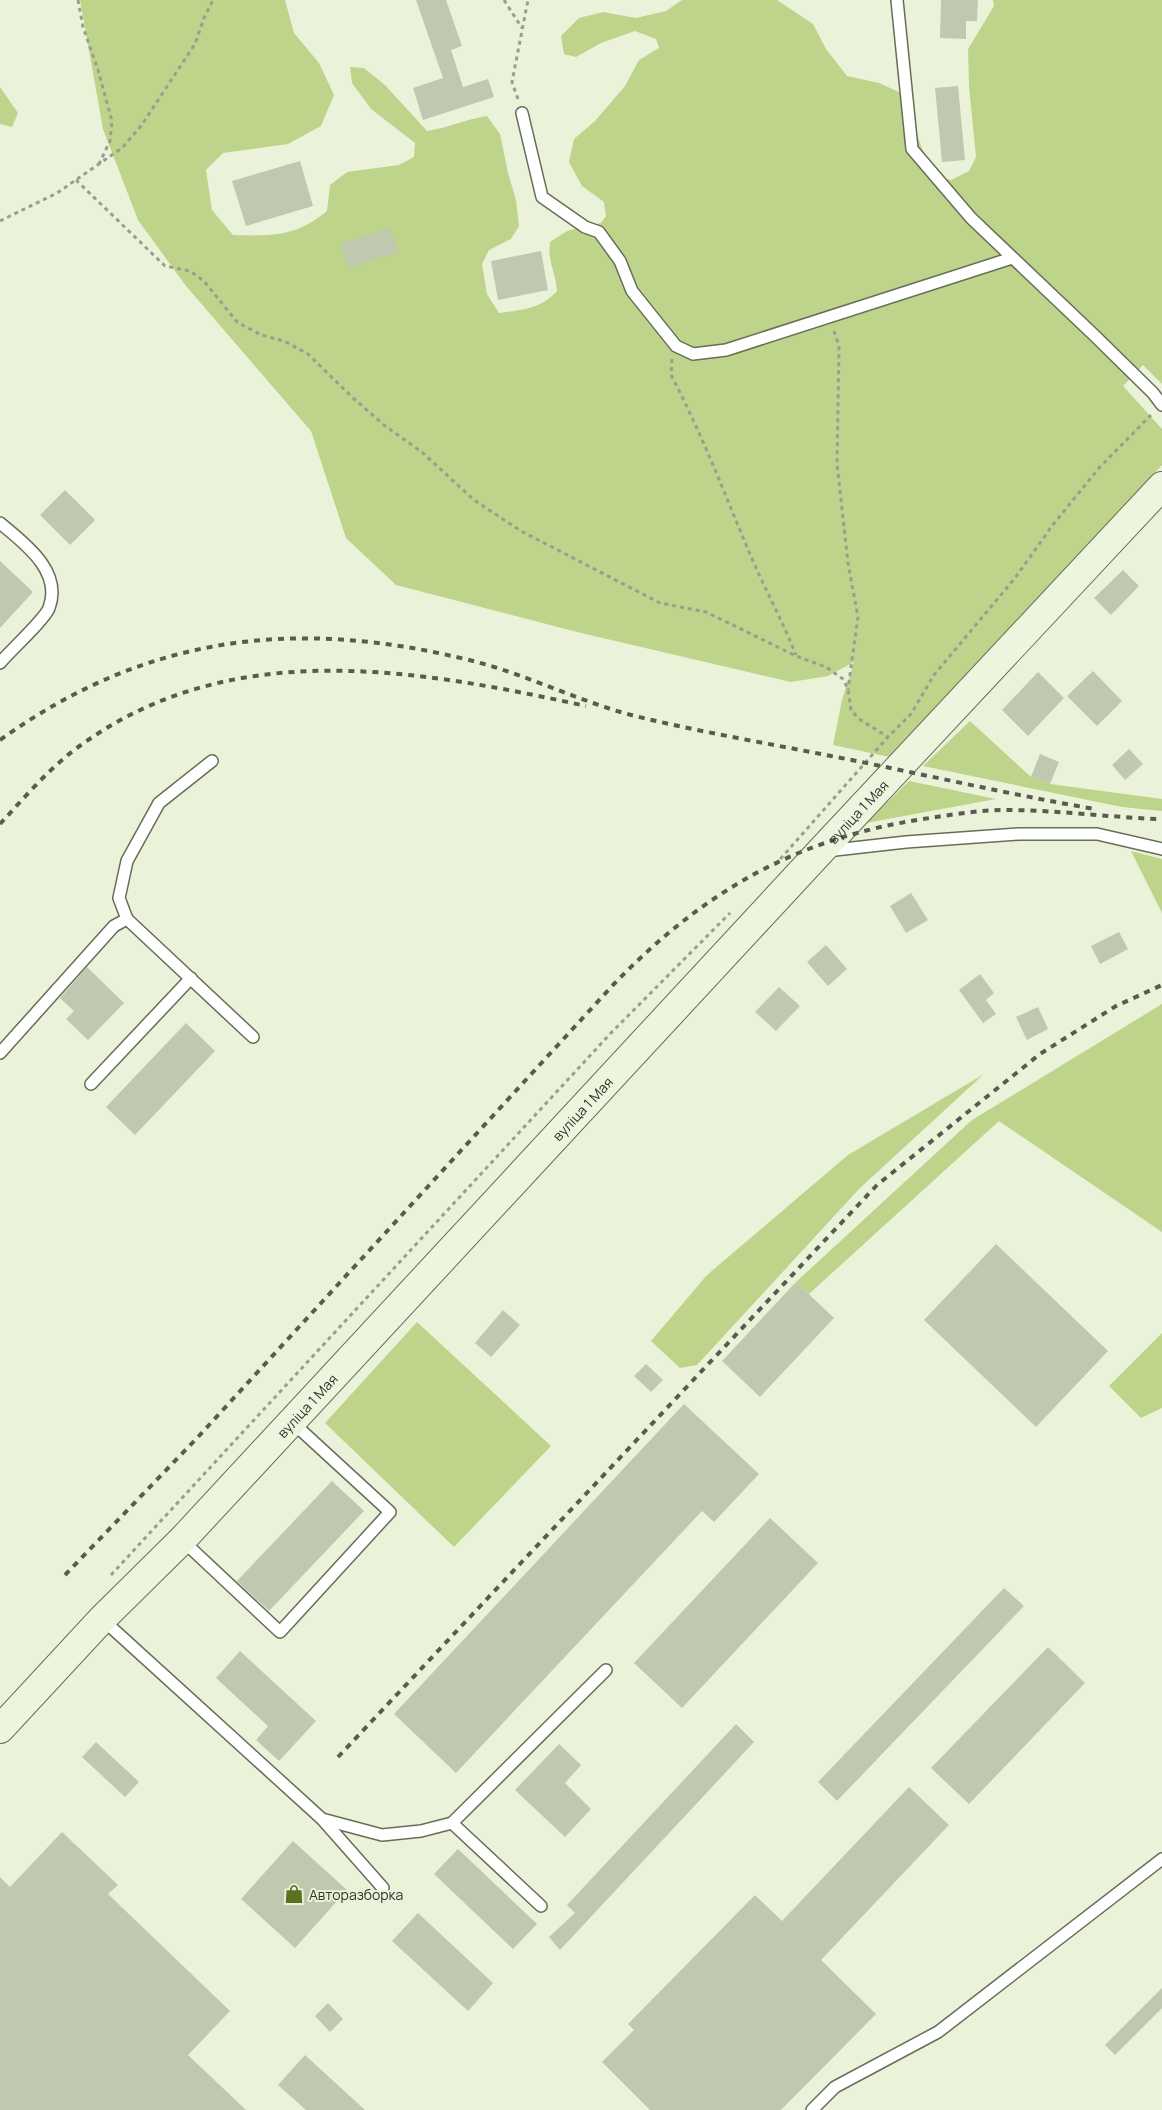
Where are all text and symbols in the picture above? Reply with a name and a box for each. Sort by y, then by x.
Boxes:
street label: вуліца 1 Мая [823,776,892,848]
street label: вуліца 1 Мая [548,1072,617,1144]
street label: вуліца 1 Мая [272,1369,341,1441]
shop icon: Авторазборка [283,1883,305,1905]
place label: Авторазборка [309,1885,403,1904]

